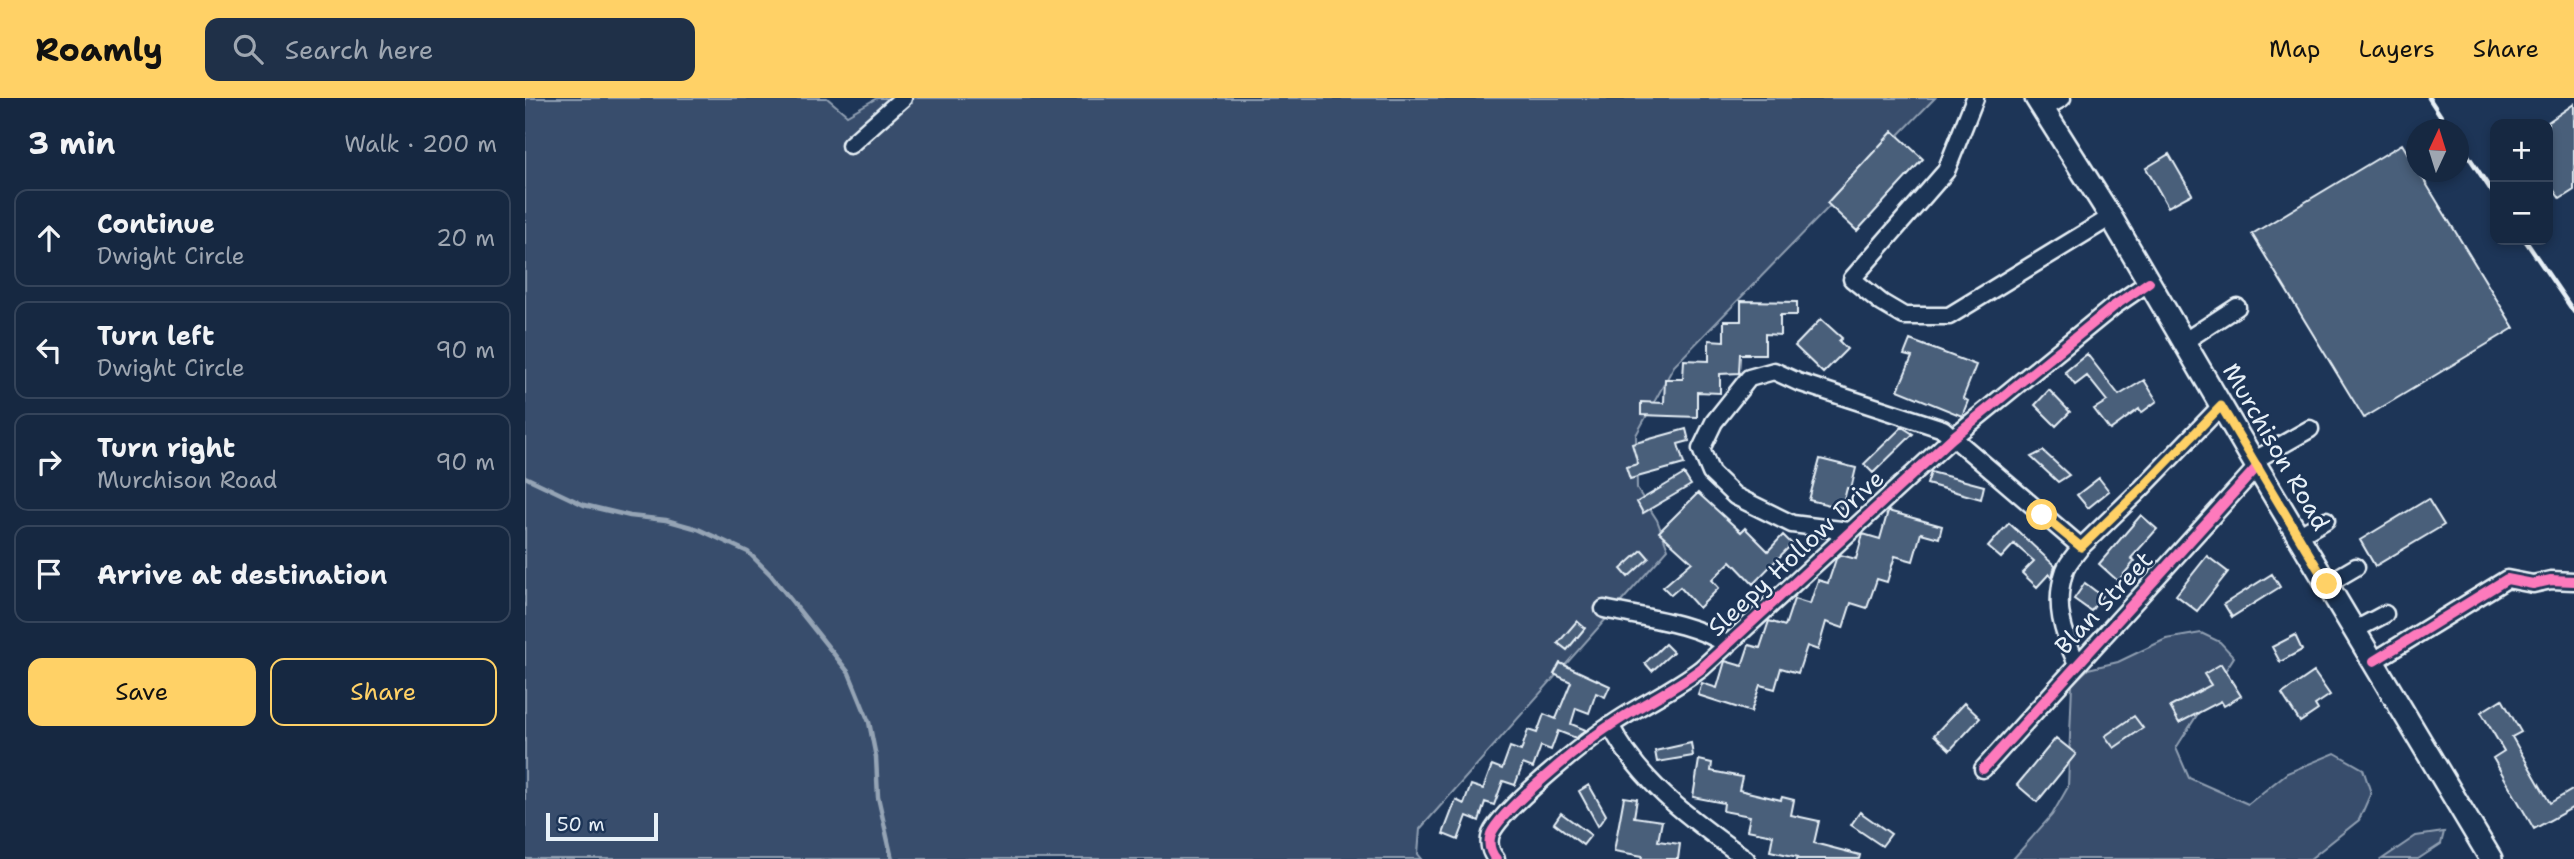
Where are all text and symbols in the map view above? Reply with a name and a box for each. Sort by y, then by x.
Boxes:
search box [205,18,695,81]
text: Roamly [35,27,163,72]
icon: search [229,30,267,68]
text: Search here [285,32,433,67]
text: Map [2269,33,2320,65]
text: Layers [2358,33,2435,65]
text: Share [2473,33,2539,65]
north arrow [2406,119,2469,182]
map controls [2490,119,2553,245]
button: + [2490,119,2553,182]
text: 3 min [28,123,115,164]
text: Walk · 200 m [344,129,497,159]
button: − [2490,182,2553,245]
text: Continue [97,206,215,241]
icon: ahead [30,219,68,257]
text: 20 m [436,223,495,253]
text: Dwight Circle [97,241,245,271]
text: Turn left [97,318,214,353]
icon: left [30,331,68,369]
text: 90 m [435,335,495,365]
text: Dwight Circle [97,353,245,383]
street label: Murchison Road [2215,357,2337,537]
text: Turn right [97,430,235,465]
icon: right [30,443,68,481]
text: 90 m [435,447,495,477]
street label: Sleepy Hollow Drive [1701,463,1891,643]
text: Murchison Road [97,465,277,495]
route start [2026,499,2057,530]
street label: Blan Street [2048,544,2160,662]
icon: arrive [30,555,68,593]
text: Arrive at destination [97,557,387,592]
route end [2311,568,2342,599]
button: Save [28,658,256,726]
button: Share [270,658,497,726]
scale bar [546,810,658,842]
text: 50 m [557,812,605,837]

